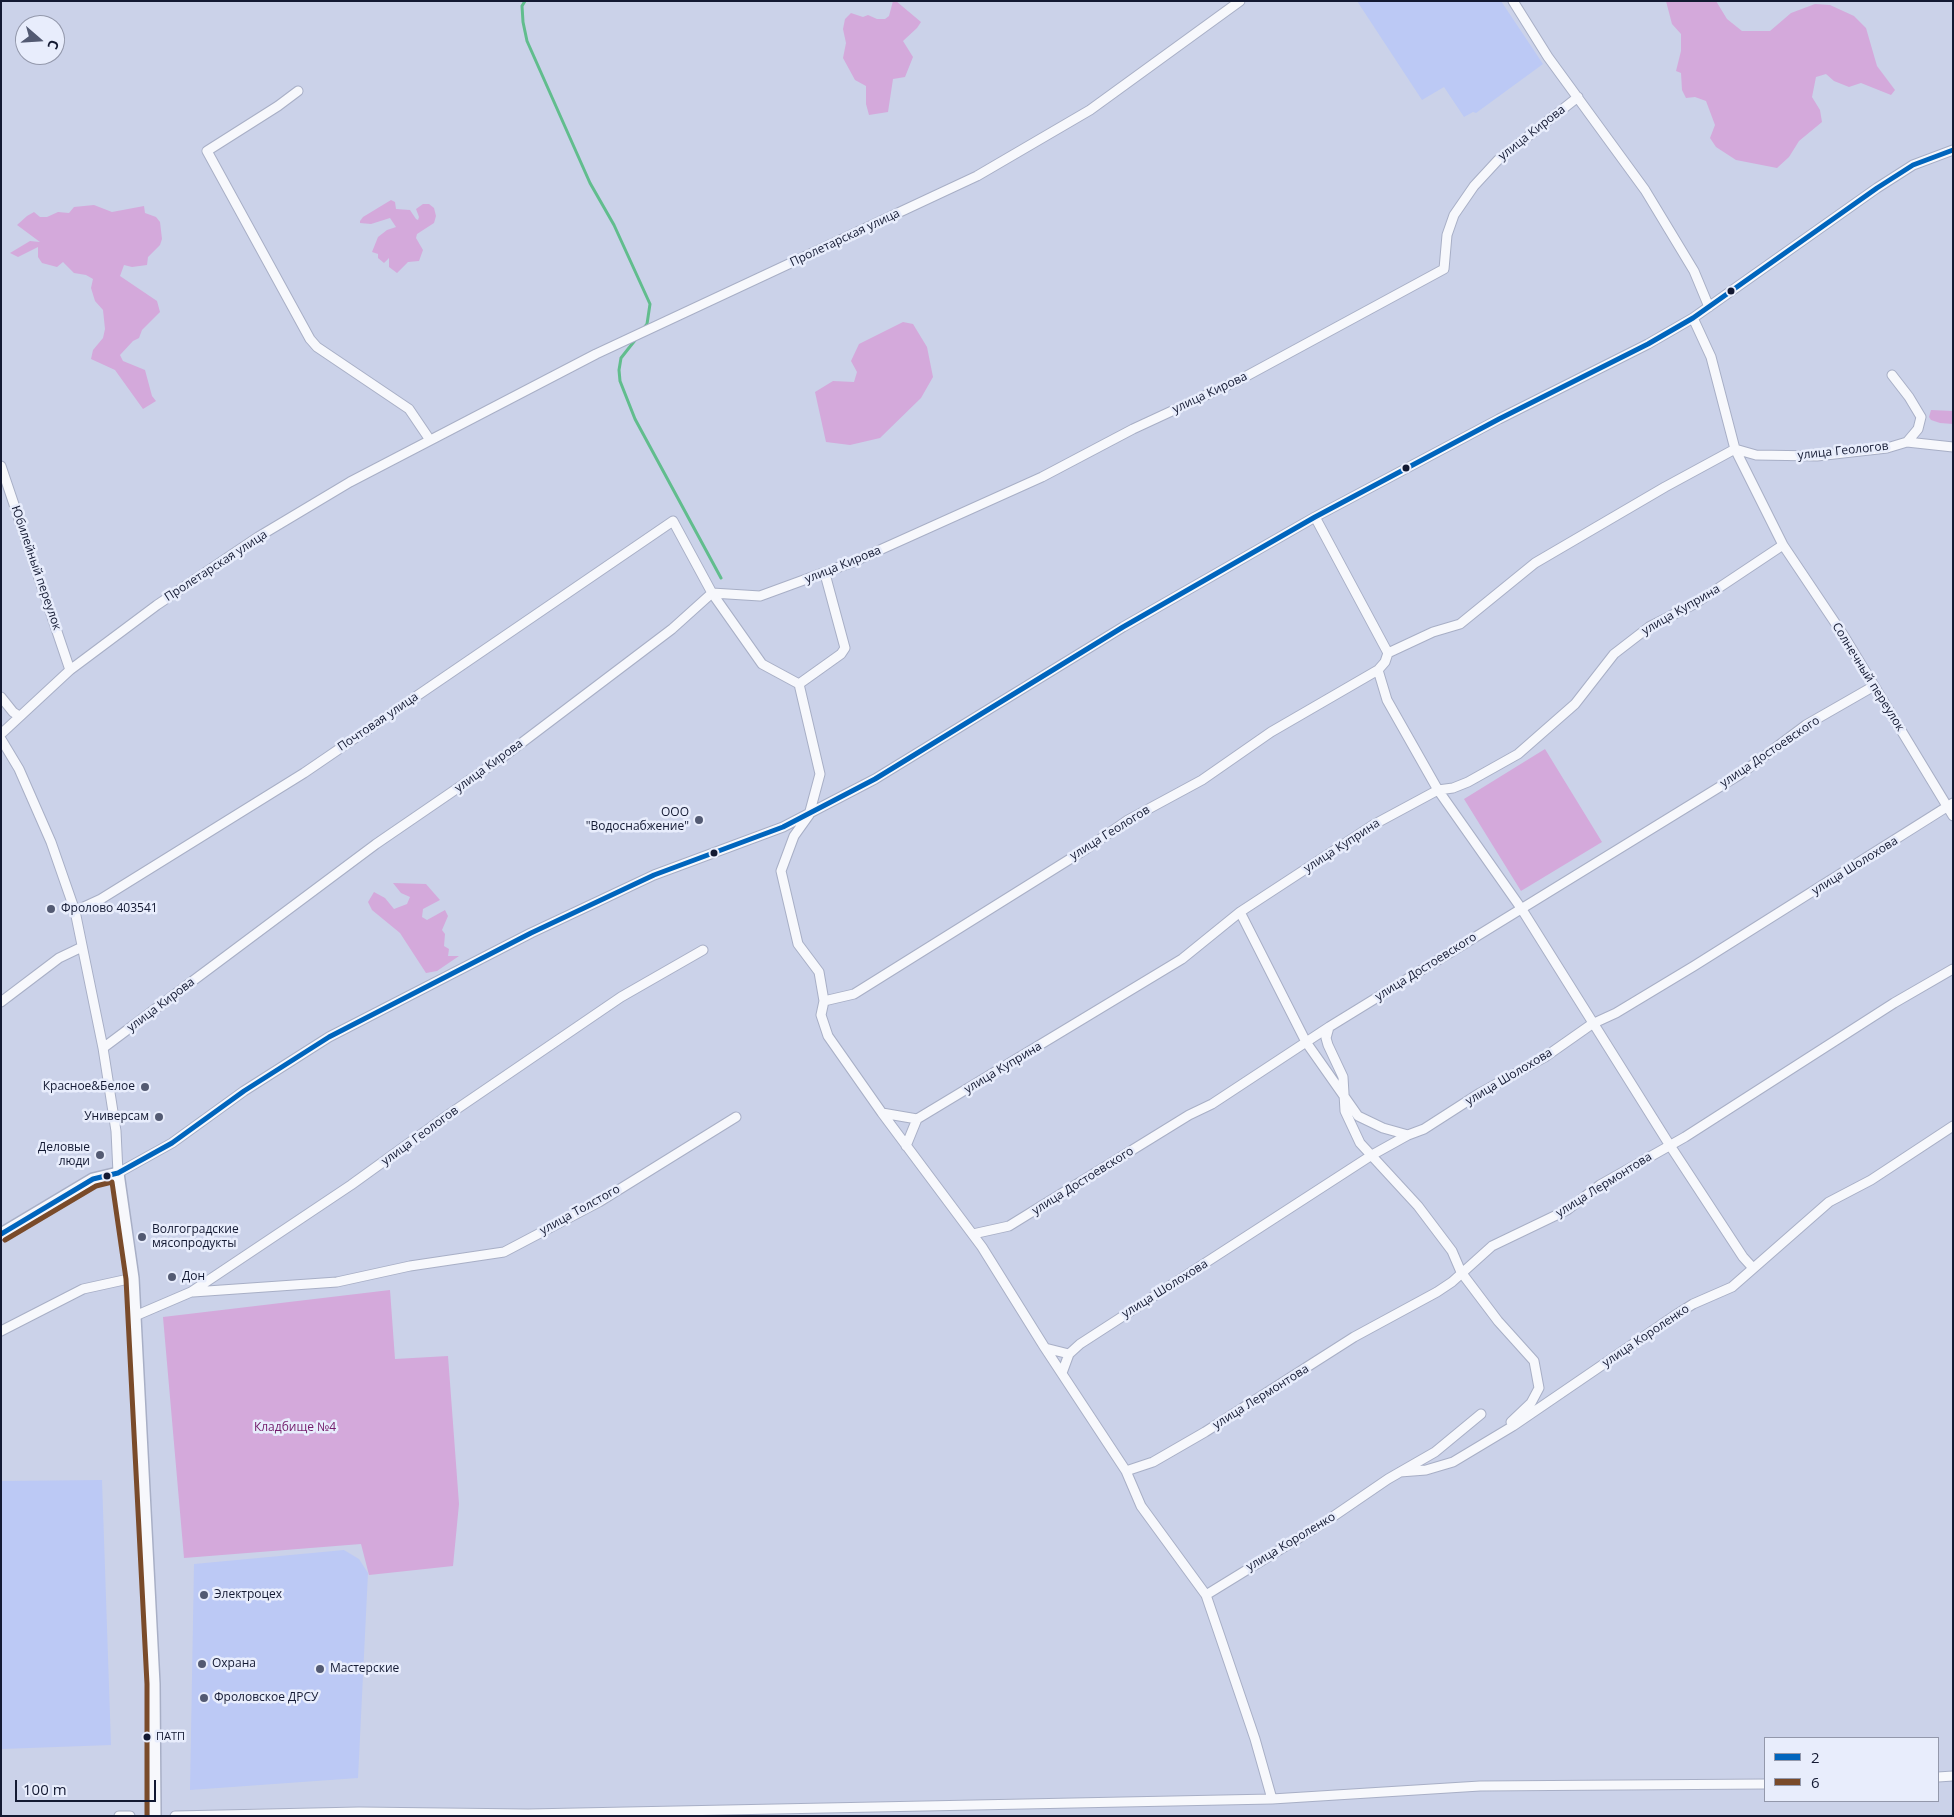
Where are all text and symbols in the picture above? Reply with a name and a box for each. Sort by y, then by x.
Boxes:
north arrow [15,15,65,65]
text: С [43,37,64,52]
street label: улица Кирова [1496,102,1568,164]
street label: Пролетарская улица [788,206,902,270]
unlabelled marker [1726,286,1736,296]
street label: улица Кирова [1170,369,1250,417]
street label: улица Геологов [1797,439,1889,463]
unlabelled marker [1401,463,1411,473]
street label: Юбилейный переулок [8,504,64,632]
street label: Пролетарская улица [162,527,270,605]
street label: улица Кирова [803,543,883,587]
street label: улица Куприна [1639,582,1723,638]
street label: Солнечный переулок [1829,620,1907,734]
street label: Почтовая улица [335,690,421,754]
street label: улица Достоевского [1717,713,1823,791]
street label: улица Кирова [452,736,526,796]
street label: улица Геологов [1067,803,1153,863]
place label: ООО "Водоснабжение" [586,806,689,834]
marker: ООО "Водоснабжение" [693,814,705,826]
street label: улица Куприна [1301,816,1383,876]
street label: улица Шолохова [1809,834,1901,898]
unlabelled marker [709,848,719,858]
place label: Фролово 403541 [61,902,158,916]
marker: Фролово 403541 [45,903,57,915]
street label: улица Достоевского [1373,930,1479,1004]
street label: улица Кирова [124,975,198,1035]
street label: улица Куприна [962,1039,1044,1097]
street label: улица Шолохова [1463,1045,1555,1109]
place label: Красное&Белое [43,1080,135,1094]
marker: Красное&Белое [139,1081,151,1093]
street label: улица Геологов [379,1103,461,1169]
place label: Универсам [84,1110,149,1124]
marker: Универсам [153,1111,165,1123]
place label: Деловые люди [38,1141,90,1169]
street label: улица Достоевского [1030,1144,1136,1218]
marker: Деловые люди [94,1149,106,1161]
street label: улица Лермонтова [1553,1150,1655,1220]
unlabelled marker [102,1171,112,1181]
street label: улица Толстого [537,1182,623,1238]
place label: Волгоградские мясопродукты [152,1223,239,1251]
marker: Волгоградские мясопродукты [136,1231,148,1243]
street label: улица Шолохова [1119,1257,1211,1321]
place label: Дон [182,1270,205,1284]
marker: Дон [166,1271,178,1283]
street label: улица Короленко [1600,1302,1692,1370]
street label: улица Лермонтова [1210,1362,1312,1432]
park label: Кладбище №4 [254,1421,336,1435]
street label: улица Короленко [1244,1510,1338,1574]
place label: Электроцех [214,1588,282,1602]
marker: Электроцех [198,1589,210,1601]
place label: Охрана [212,1657,256,1671]
marker: Охрана [196,1658,208,1670]
place label: Мастерские [330,1662,399,1676]
marker: Мастерские [314,1663,326,1675]
place label: Фроловское ДРСУ [214,1691,319,1705]
marker: Фроловское ДРСУ [198,1692,210,1704]
place label: ПАТП [156,1730,185,1744]
marker: ПАТП [142,1732,152,1742]
legend [1764,1737,1939,1802]
text: 2 [1811,1747,1820,1767]
scale bar [18,1770,159,1802]
text: 6 [1811,1772,1820,1792]
text: 100 m [23,1779,67,1799]

